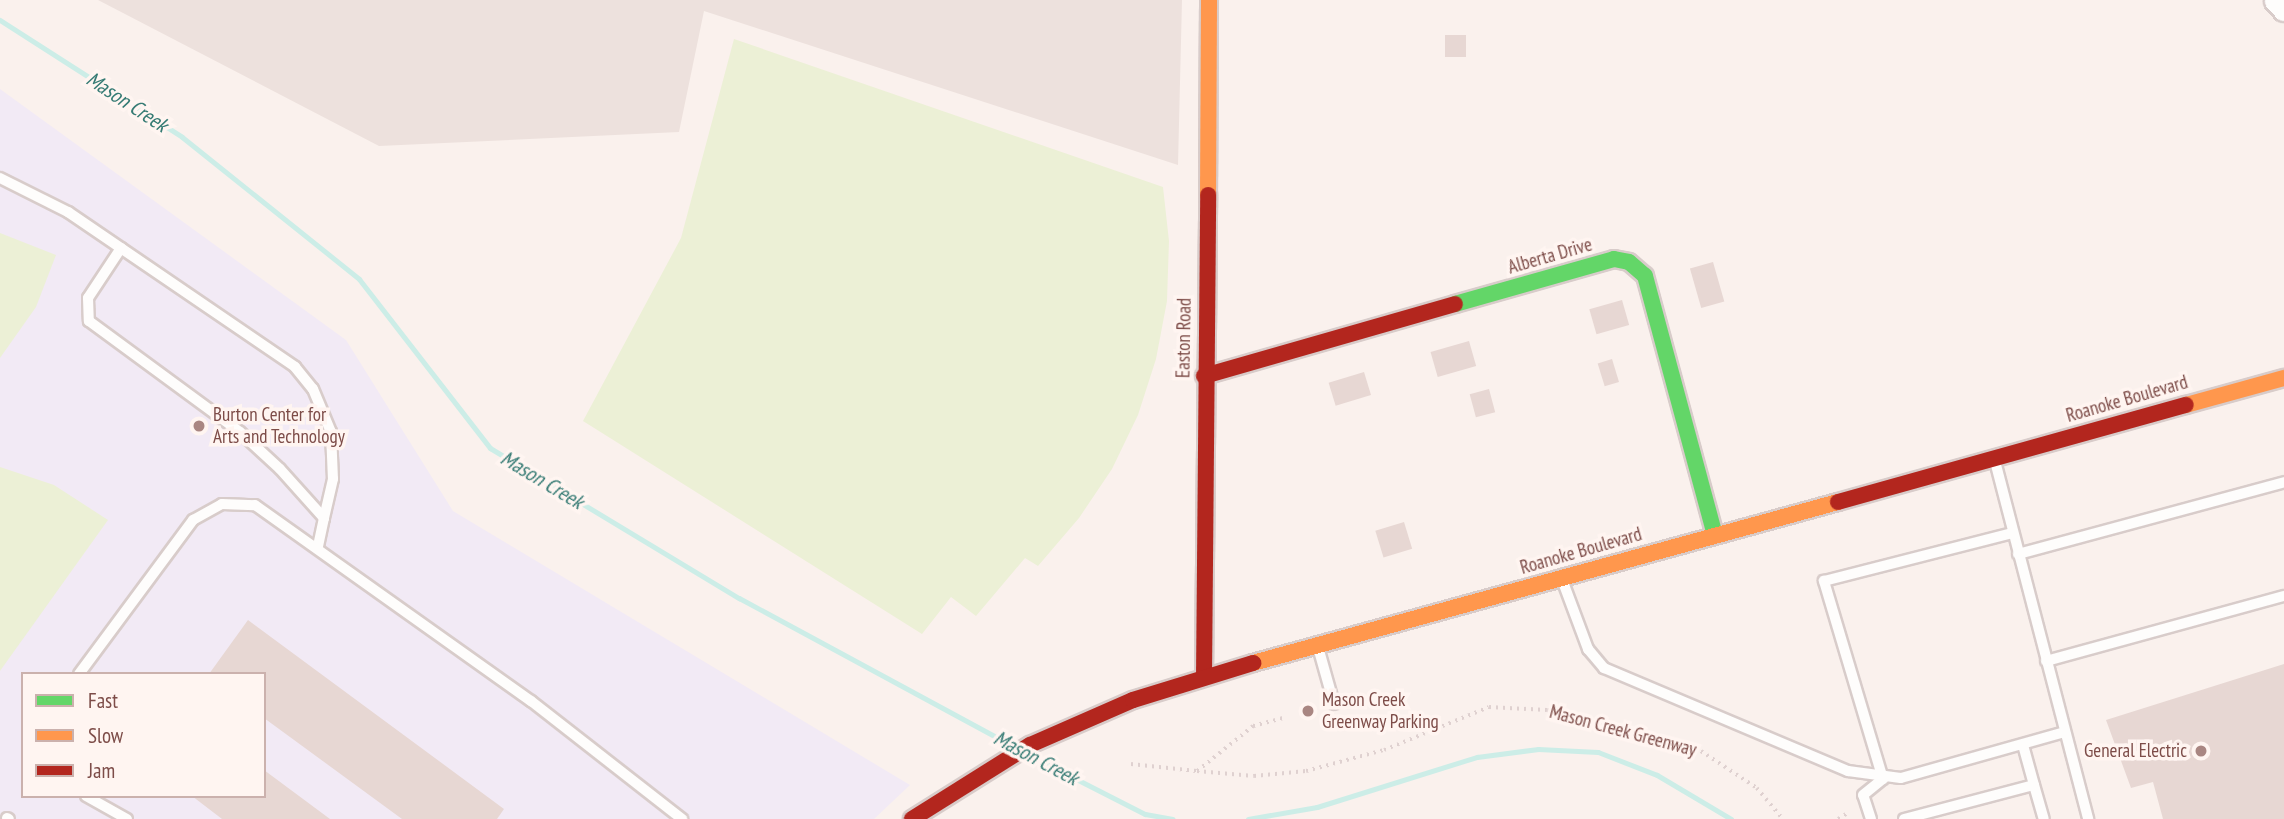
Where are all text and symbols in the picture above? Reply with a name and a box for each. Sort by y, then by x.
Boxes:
water label: Mason Creek [82,66,172,138]
street label: Alberta Drive [1505,233,1595,279]
street label: Easton Road [1172,298,1196,378]
street label: Roanoke Boulevard [2064,371,2190,427]
place label: Burton Center for Arts and Technology [213,404,345,448]
marker: Burton Center for Arts and Technology [191,418,207,434]
water label: Mason Creek [496,445,588,515]
street label: Roanoke Boulevard [1518,523,1644,579]
legend [21,672,266,798]
text: Fast [88,687,118,714]
place label: Mason Creek Greenway Parking [1322,689,1439,733]
street label: Mason Creek Greenway [1547,700,1699,762]
marker: Mason Creek Greenway Parking [1300,703,1316,719]
text: Slow [88,722,123,749]
water label: Mason Creek [989,725,1083,791]
place label: General Electric [2084,740,2187,762]
marker: General Electric [2193,743,2209,759]
text: Jam [88,757,115,784]

